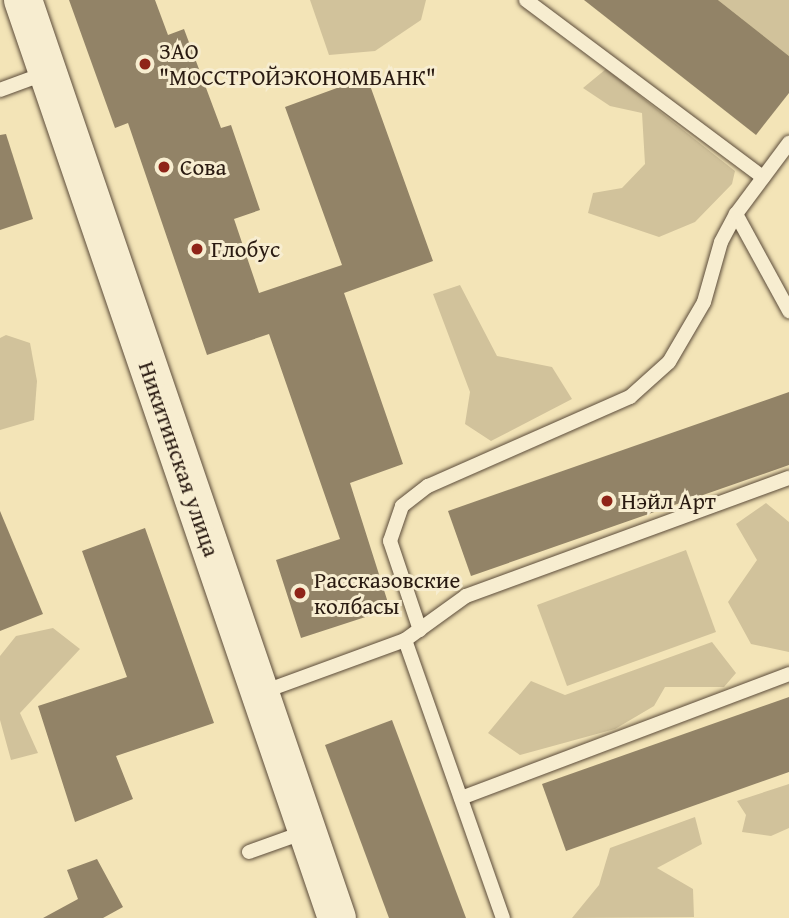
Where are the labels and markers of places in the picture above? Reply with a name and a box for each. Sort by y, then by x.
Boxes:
place label: ЗАО "МОССТРОЙЭКОНОМБАНК" [159,37,436,91]
marker: ЗАО "МОССТРОЙЭКОНОМБАНК" [137,56,153,72]
place label: Сова [180,153,226,181]
marker: Сова [154,157,174,177]
place label: Глобус [211,235,280,263]
marker: Глобус [189,241,205,257]
place label: Нэйл Арт [621,487,716,515]
marker: Нэйл Арт [599,493,615,509]
place label: Рассказовские колбасы [314,566,460,620]
marker: Рассказовские колбасы [292,585,308,601]

